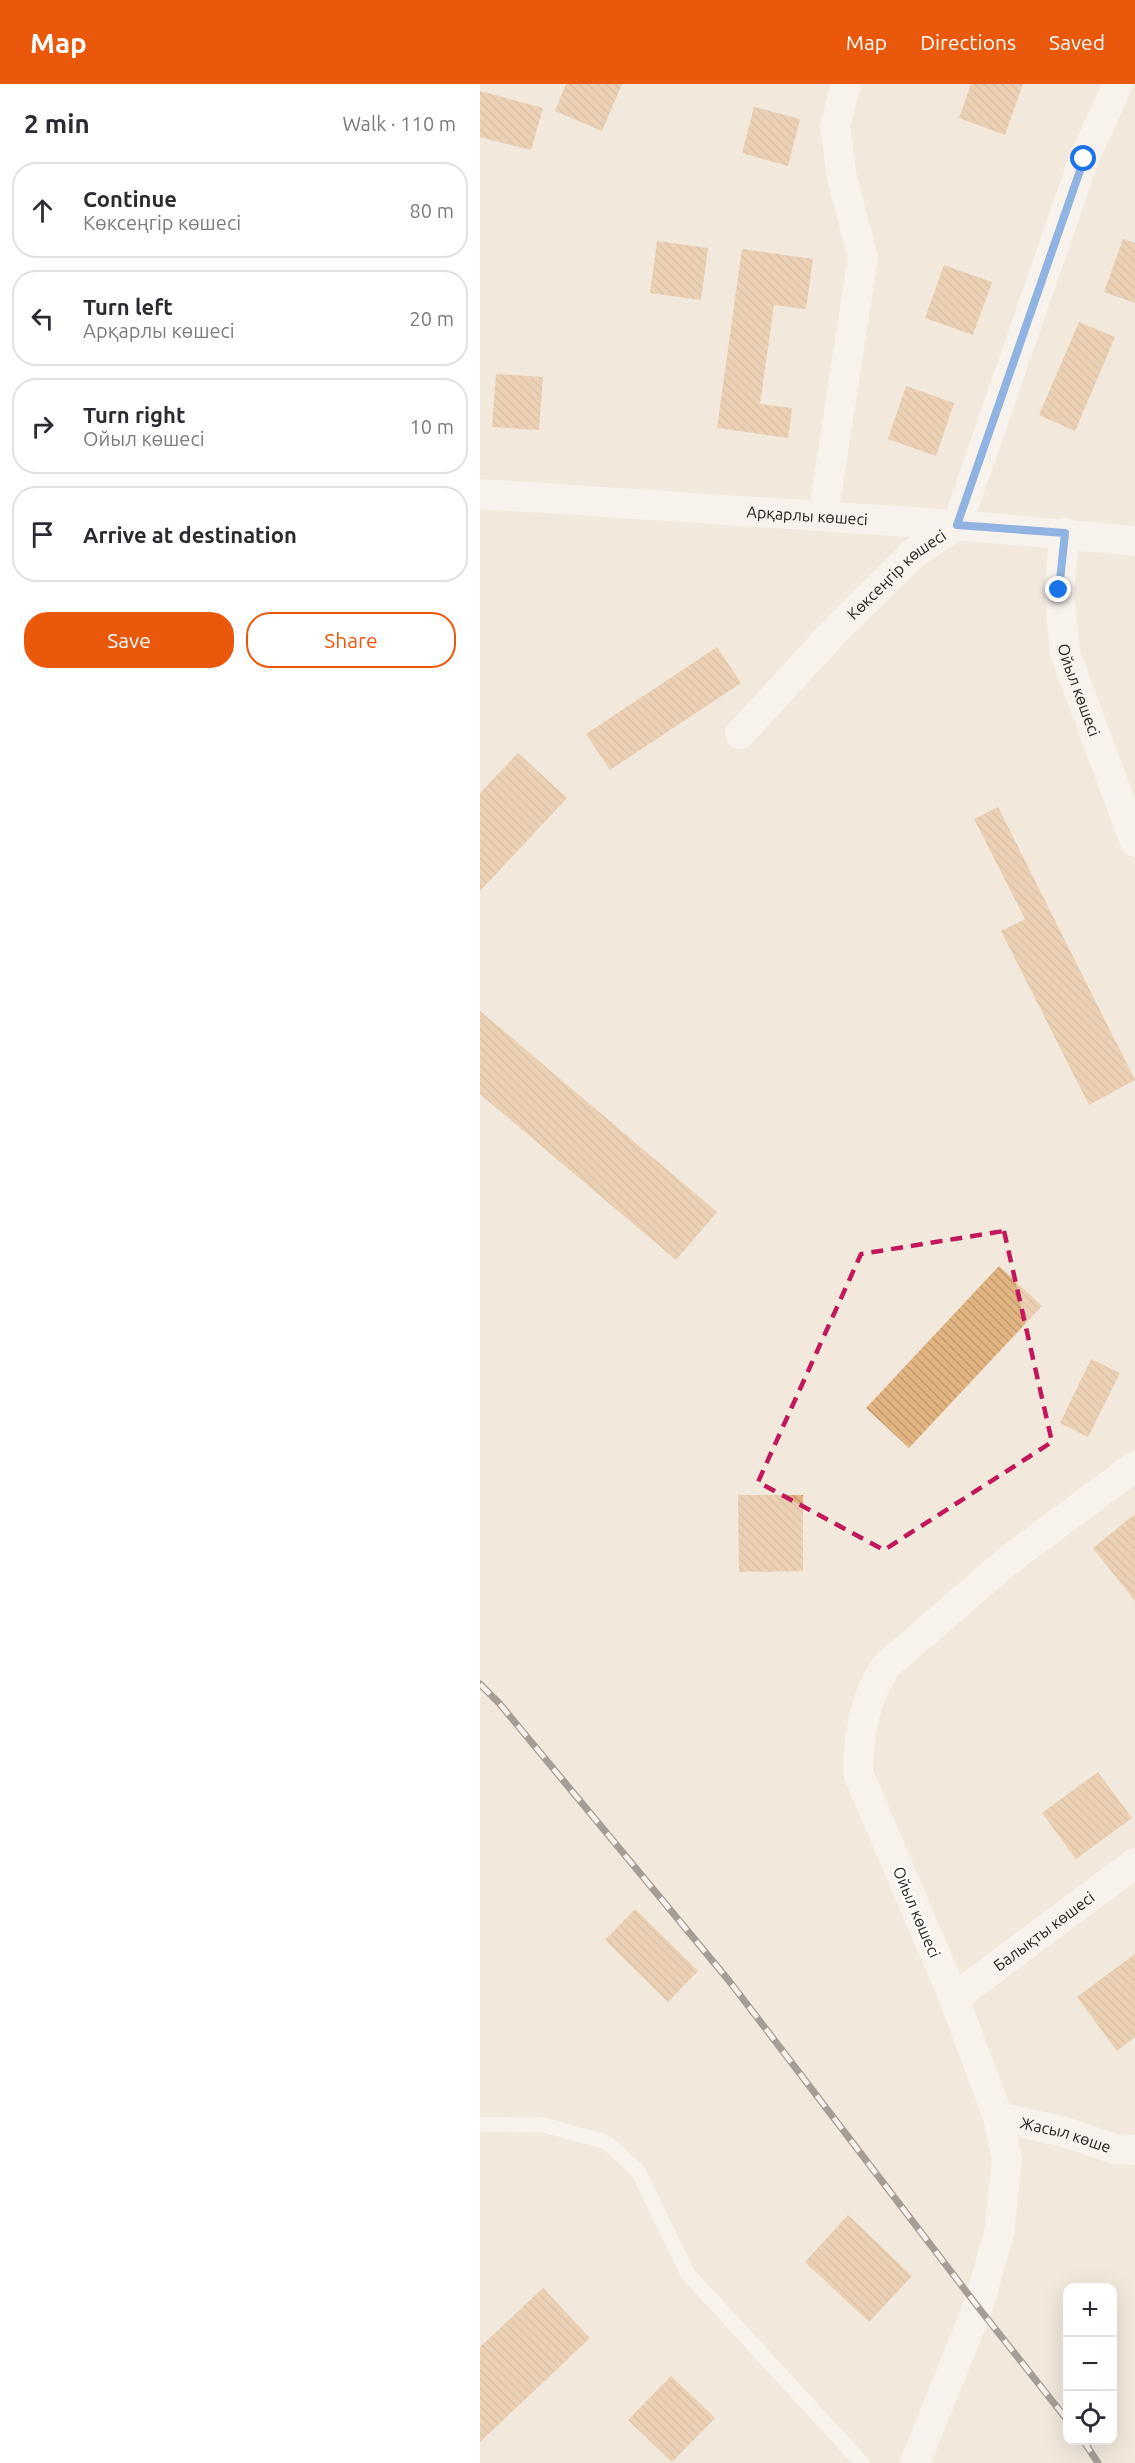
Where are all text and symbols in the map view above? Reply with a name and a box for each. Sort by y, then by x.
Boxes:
text: Map [30,27,87,58]
text: Map [846,30,887,54]
text: Directions [920,30,1016,54]
text: Saved [1049,30,1105,54]
text: 2 min [24,109,90,138]
text: Walk · 110 m [343,112,456,135]
route start [1070,145,1096,171]
text: Continue [83,186,177,211]
icon: ahead [26,194,59,227]
text: 80 m [410,199,454,222]
text: Көксеңгір көшесі [83,211,241,234]
text: Turn left [83,294,173,319]
icon: left [26,302,59,335]
text: 20 m [410,307,454,330]
text: Арқарлы көшесі [83,319,235,342]
text: Turn right [83,402,185,427]
icon: right [26,410,59,443]
text: 10 m [410,415,454,438]
text: Ойыл көшесі [83,427,205,450]
street label: Арқарлы көшесі [746,502,868,528]
icon: arrive [26,518,59,551]
text: Arrive at destination [83,522,297,547]
street label: Көксеңгір көшесі [843,526,949,623]
route end [1045,576,1071,602]
button: Save [24,612,234,668]
button: Share [246,612,456,668]
street label: Ойыл көшесі [1055,643,1104,739]
street label: Ойыл көшесі [890,1864,944,1960]
street label: Балықты көшесі [990,1888,1098,1974]
street label: Жасыл көше [1019,2113,1113,2156]
map controls [1063,2283,1117,2445]
button: + [1063,2283,1117,2337]
button: − [1063,2337,1117,2391]
button: locate [1063,2391,1117,2445]

